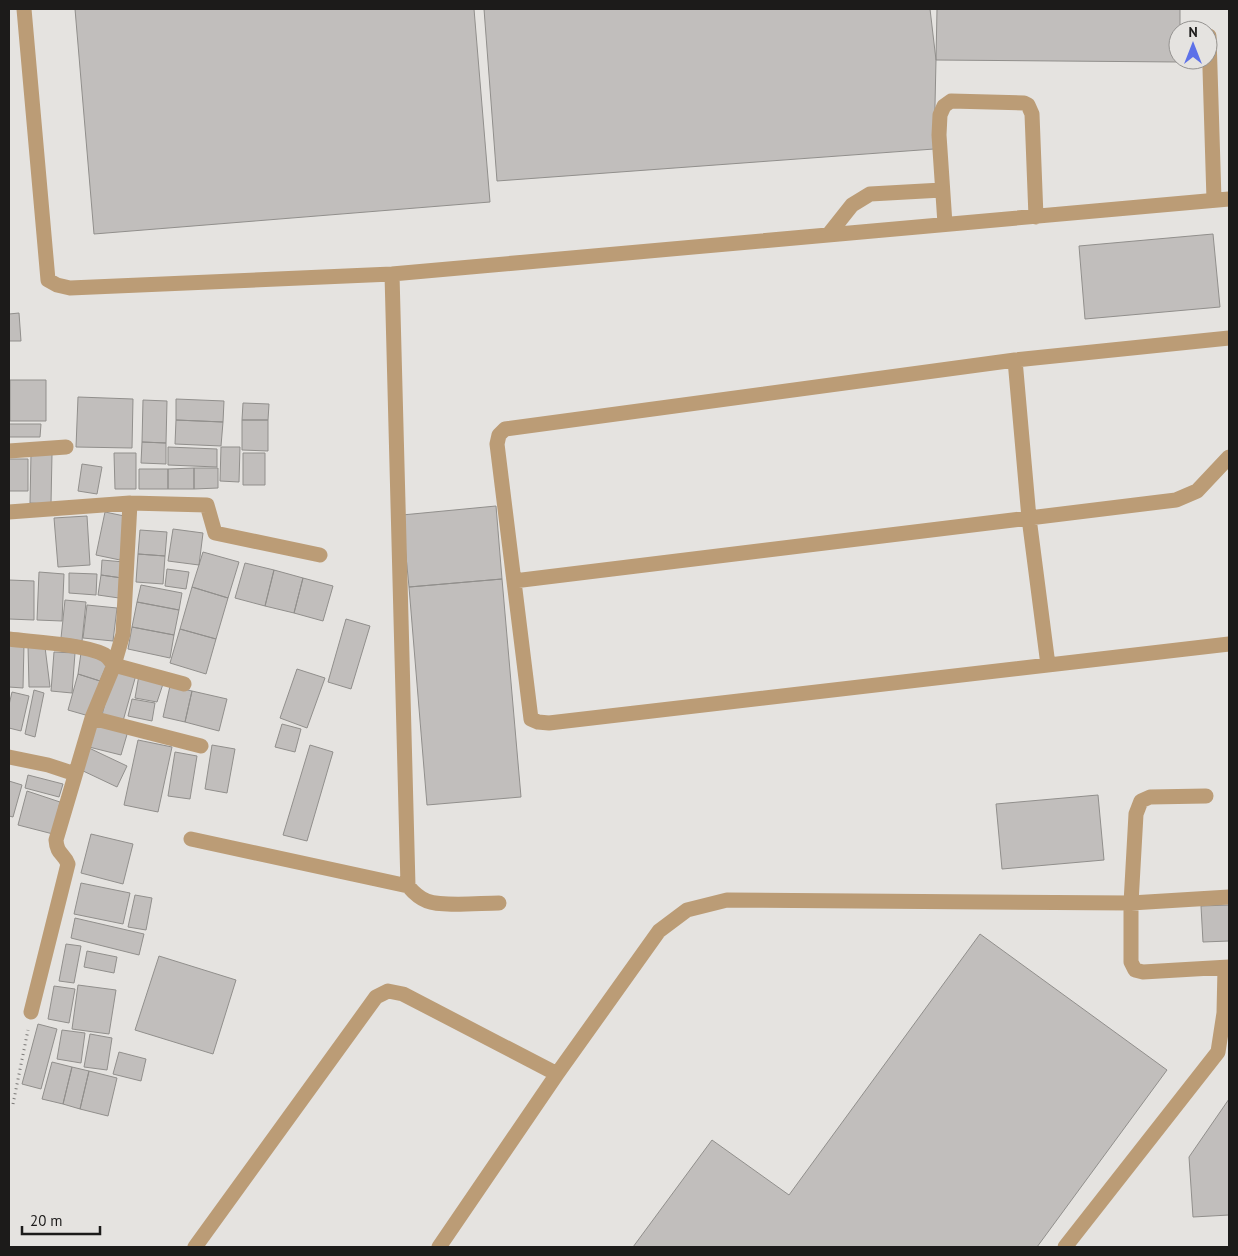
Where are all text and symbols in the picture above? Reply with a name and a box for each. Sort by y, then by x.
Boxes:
north arrow [1168,20,1218,70]
text: N [1188,23,1198,41]
scale bar [22,1204,100,1236]
text: 20 m [30,1211,63,1230]

